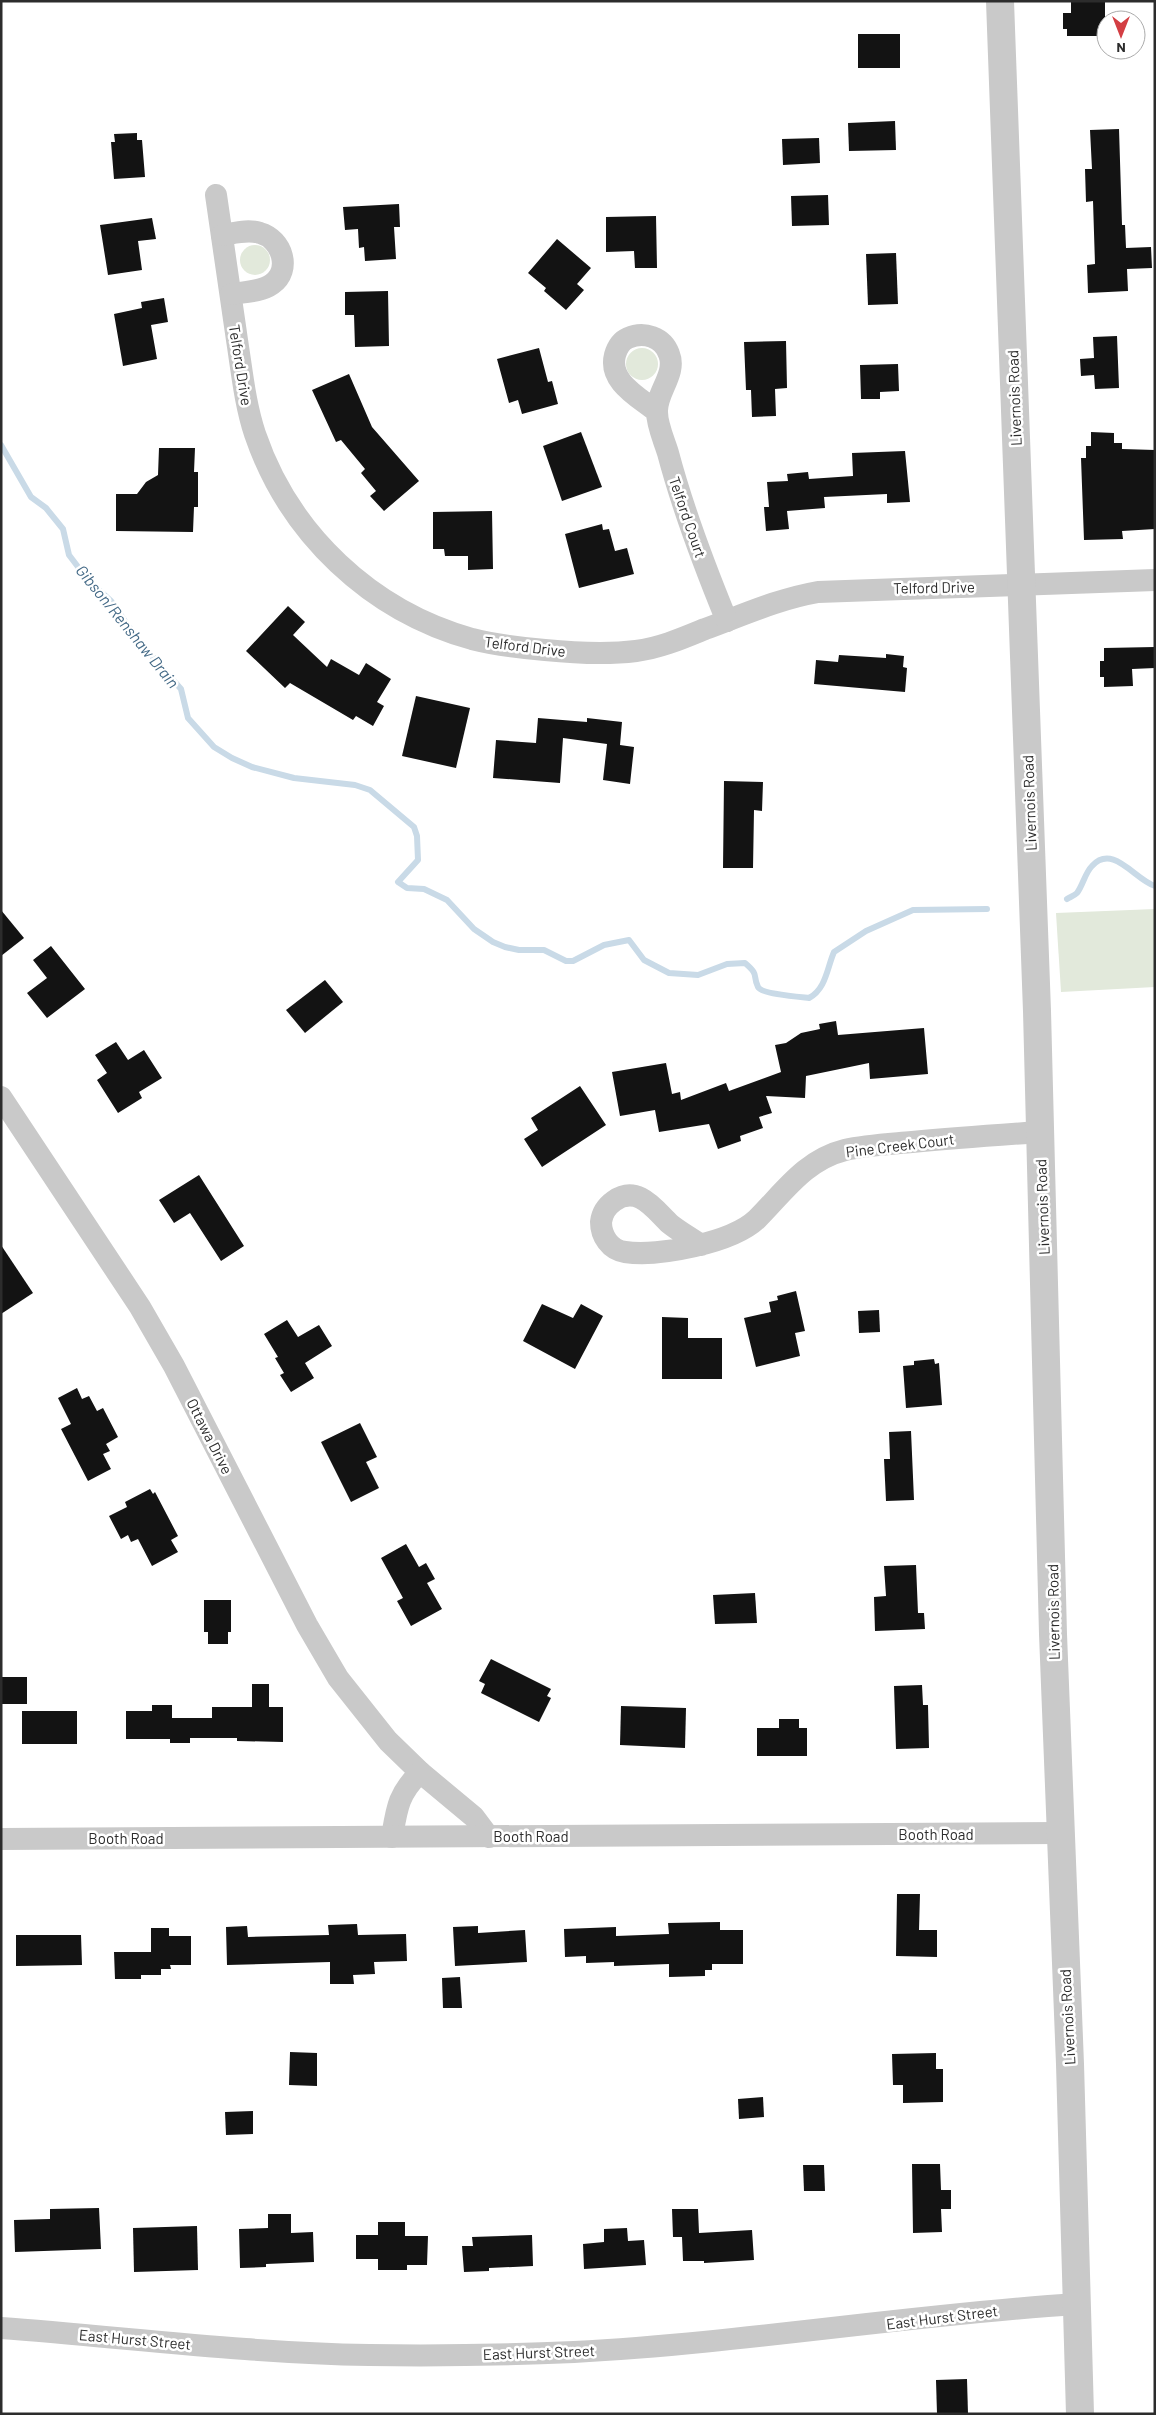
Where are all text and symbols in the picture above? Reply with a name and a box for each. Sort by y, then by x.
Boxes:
north arrow [1096,10,1146,60]
text: N [1116,40,1126,57]
street label: Telford Drive [226,323,256,407]
street label: Livernois Road [1003,350,1025,446]
street label: Telford Court [666,474,710,560]
water label: Gibson/Renshaw Drain [72,561,184,691]
street label: Telford Drive [893,577,975,597]
street label: Telford Drive [483,632,567,660]
street label: Livernois Road [1018,755,1040,851]
street label: Pine Creek Court [845,1129,955,1161]
street label: Livernois Road [1031,1159,1053,1255]
street label: Ottawa Drive [183,1395,237,1477]
street label: Livernois Road [1043,1564,1063,1660]
street label: Booth Road [898,1825,974,1843]
street label: Booth Road [493,1827,569,1845]
street label: Booth Road [88,1829,164,1847]
street label: Livernois Road [1055,1969,1079,2065]
street label: East Hurst Street [885,2301,999,2333]
street label: East Hurst Street [78,2325,192,2353]
street label: East Hurst Street [483,2341,595,2363]

